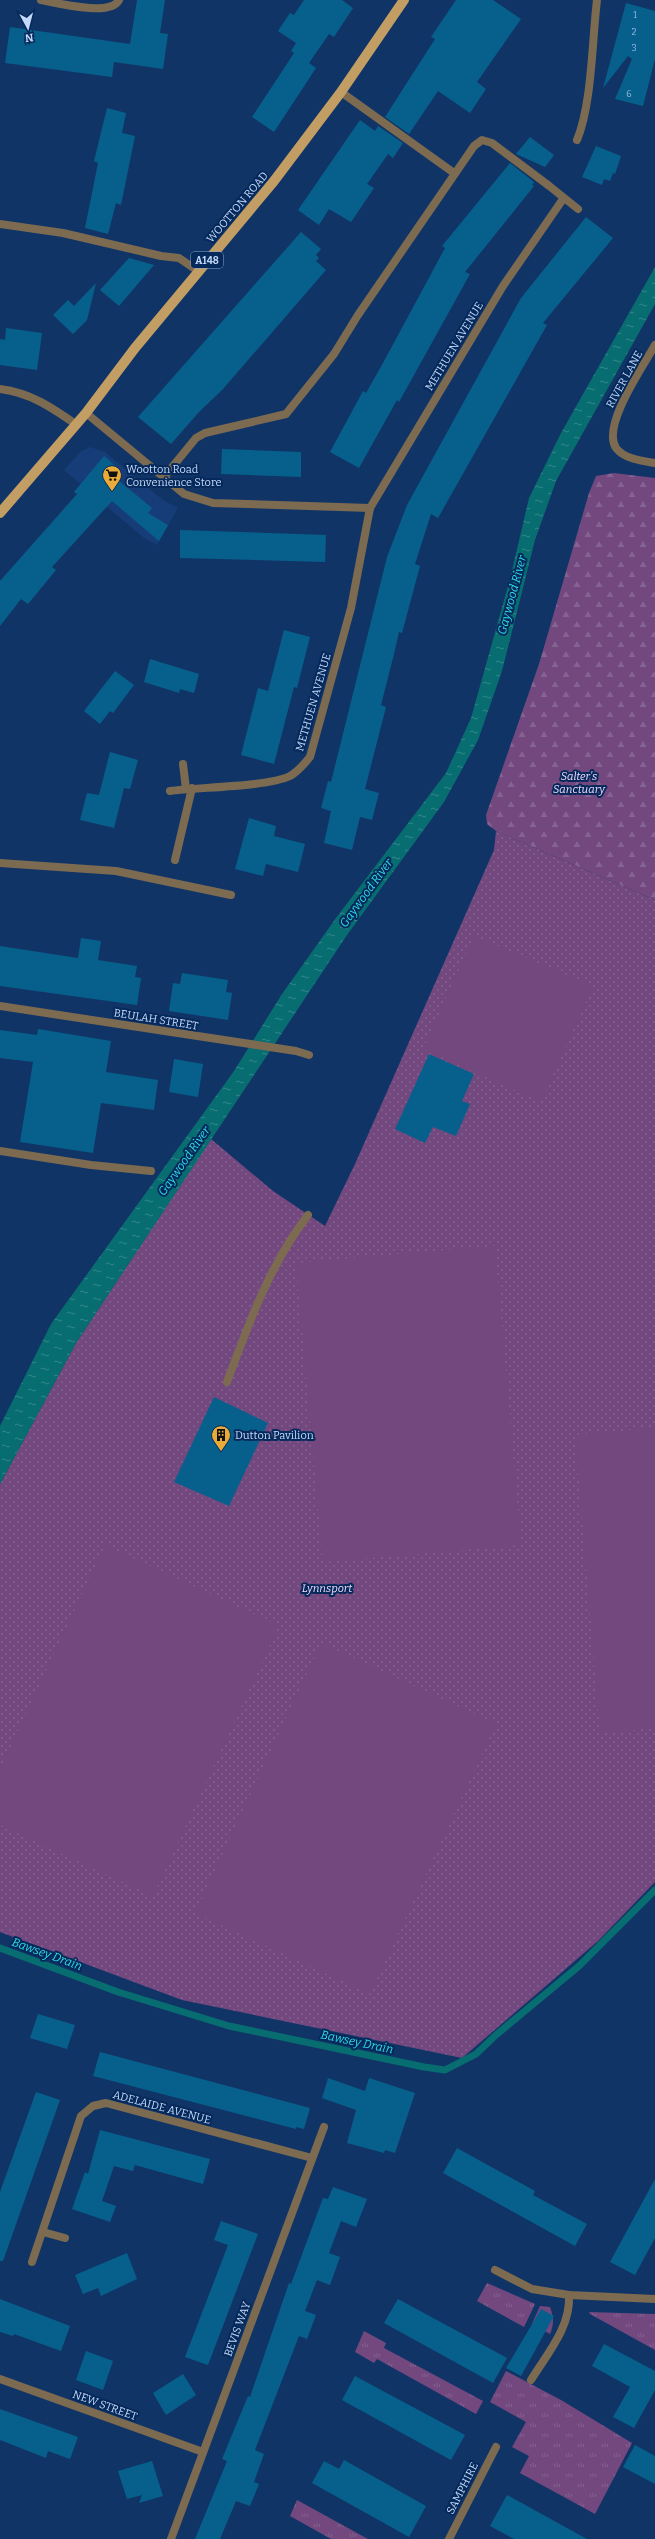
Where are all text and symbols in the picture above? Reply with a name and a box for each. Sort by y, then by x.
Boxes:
north arrow [8,8,48,48]
house number: 1 [633,10,637,20]
house number: 2 [632,27,637,37]
text: N [24,30,34,44]
house number: 3 [631,43,637,53]
house number: 6 [626,89,632,99]
street label: WOOTTON ROAD [204,169,271,245]
road number: A148 [191,252,223,268]
street label: METHUEN AVENUE [423,299,486,393]
street label: RIVER LANE [603,348,646,410]
place label: Wootton Road Convenience Store [126,463,222,489]
supermarket icon: Wootton Road Convenience Store [101,464,123,492]
water label: Gaywood River [495,553,530,636]
street label: METHUEN AVENUE [293,651,334,753]
park label: Salter's Sanctuary [553,770,606,796]
water label: Gaywood River [336,855,396,930]
street label: BEULAH STREET [113,1006,200,1033]
water label: Gaywood River [155,1123,214,1198]
building icon: Dutton Pavilion [210,1424,232,1452]
place label: Dutton Pavilion [235,1429,314,1442]
park label: Lynnsport [302,1582,352,1595]
water label: Bawsey Drain [10,1935,84,1973]
water label: Bawsey Drain [319,2027,395,2057]
street label: ADELAIDE AVENUE [111,2088,212,2127]
street label: BEVIS WAY [222,2299,254,2358]
street label: NEW STREET [71,2388,140,2423]
street label: SAMPHIRE [444,2460,481,2516]

